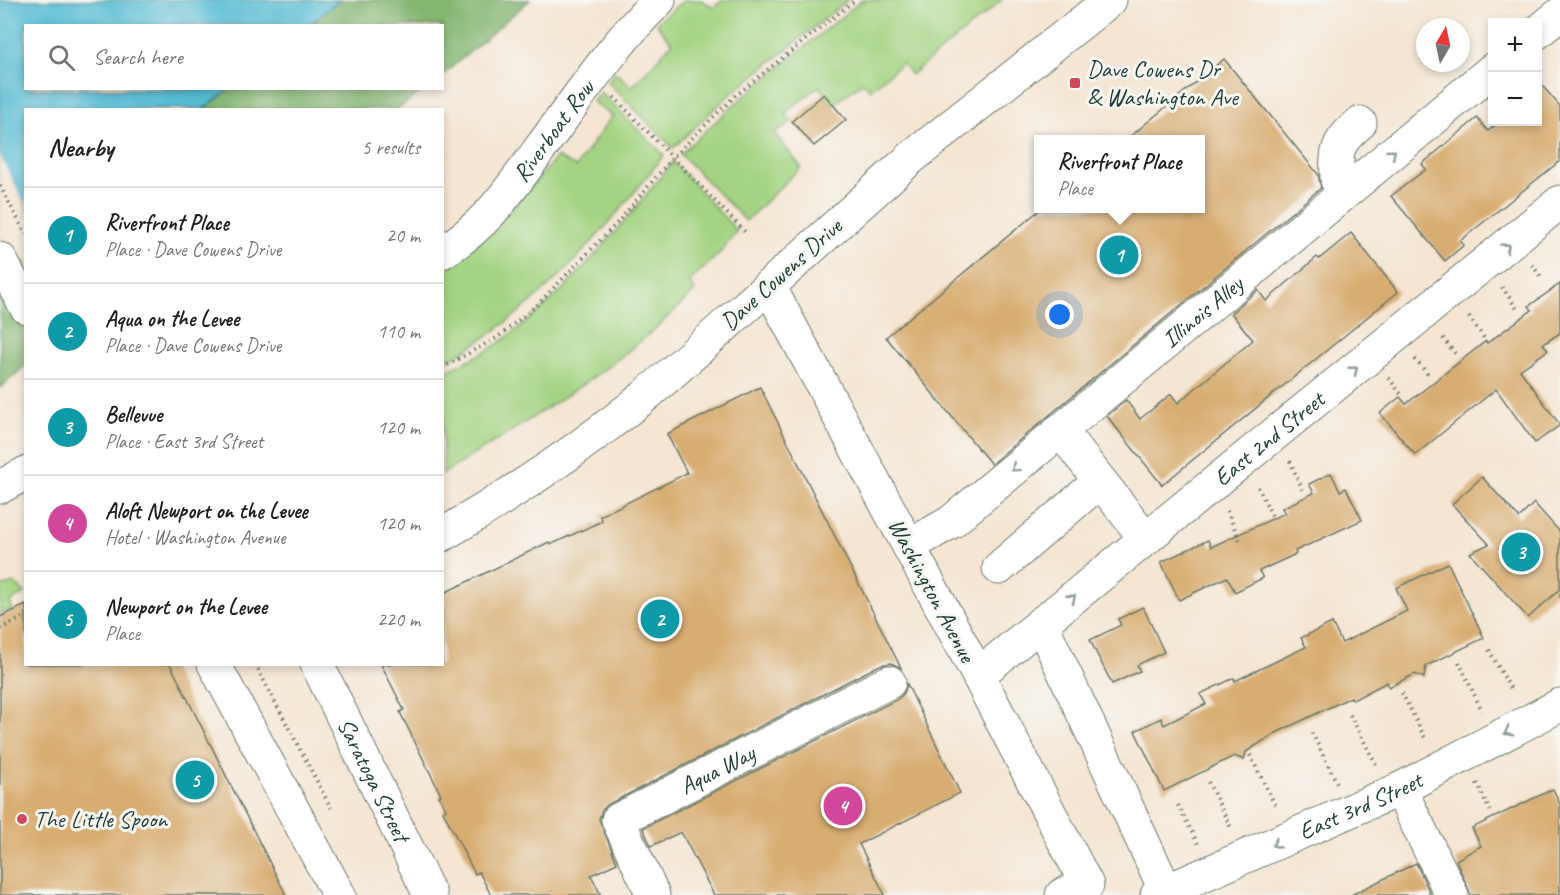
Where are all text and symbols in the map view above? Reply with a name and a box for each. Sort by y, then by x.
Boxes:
north arrow [1416,18,1470,72]
map controls [1488,18,1542,126]
button: + [1488,18,1542,72]
search box [24,24,444,90]
icon: search [45,41,78,74]
text: Search here [93,43,183,71]
place label: Dave Cowens Dr & Washington Ave [1087,54,1240,112]
button: − [1488,72,1542,126]
street label: Riverboat Row [506,73,601,188]
marker: Dave Cowens Dr & Washington Ave [1068,76,1082,90]
text: Nearby [48,131,113,164]
text: 5 results [361,135,420,160]
popup [1034,135,1205,213]
text: Riverfront Place [1058,148,1181,176]
one-way arrow [1385,149,1396,160]
text: Place [1058,176,1093,201]
text: Riverfront Place [105,209,229,237]
street label: Dave Cowens Drive [714,210,850,336]
text: 1 [63,223,72,248]
text: 20 m [386,223,420,248]
pin: 1 [1100,232,1138,278]
text: Place · Dave Cowens Drive [105,237,281,262]
one-way arrow [1499,243,1510,254]
street label: Illinois Alley [1156,268,1251,354]
your location [1045,300,1074,329]
text: Aqua on the Levee [105,305,239,333]
text: 2 [63,319,72,344]
text: 110 m [377,319,420,344]
text: Place · Dave Cowens Drive [105,333,281,358]
one-way arrow [1347,366,1358,377]
street label: East 2nd Street [1208,383,1332,492]
text: Bellevue [105,401,162,429]
text: 3 [63,415,72,440]
text: 120 m [377,415,420,440]
text: Place · East 3rd Street [105,429,263,454]
one-way arrow [1011,461,1022,472]
text: Aloft Newport on the Levee [105,497,308,525]
text: 4 [63,511,72,536]
text: 120 m [377,511,420,536]
street label: Washington Avenue [881,513,984,669]
text: Hotel · Washington Avenue [105,525,286,550]
pin: 3 [1502,530,1540,574]
text: Newport on the Levee [105,593,267,621]
one-way arrow [1066,595,1077,606]
pin: 2 [640,596,680,642]
text: 5 [63,607,72,632]
text: 220 m [377,607,420,632]
text: Place [105,621,140,646]
street label: Saratoga Street [331,713,418,849]
one-way arrow [1504,725,1514,736]
street label: Aqua Way [675,737,761,801]
pin: 5 [176,758,214,802]
street label: East 3rd Street [1294,764,1429,846]
pin: 4 [824,784,862,828]
place label: The Little Spoon [34,804,168,834]
marker: The Little Spoon [15,812,29,826]
one-way arrow [1271,837,1282,849]

